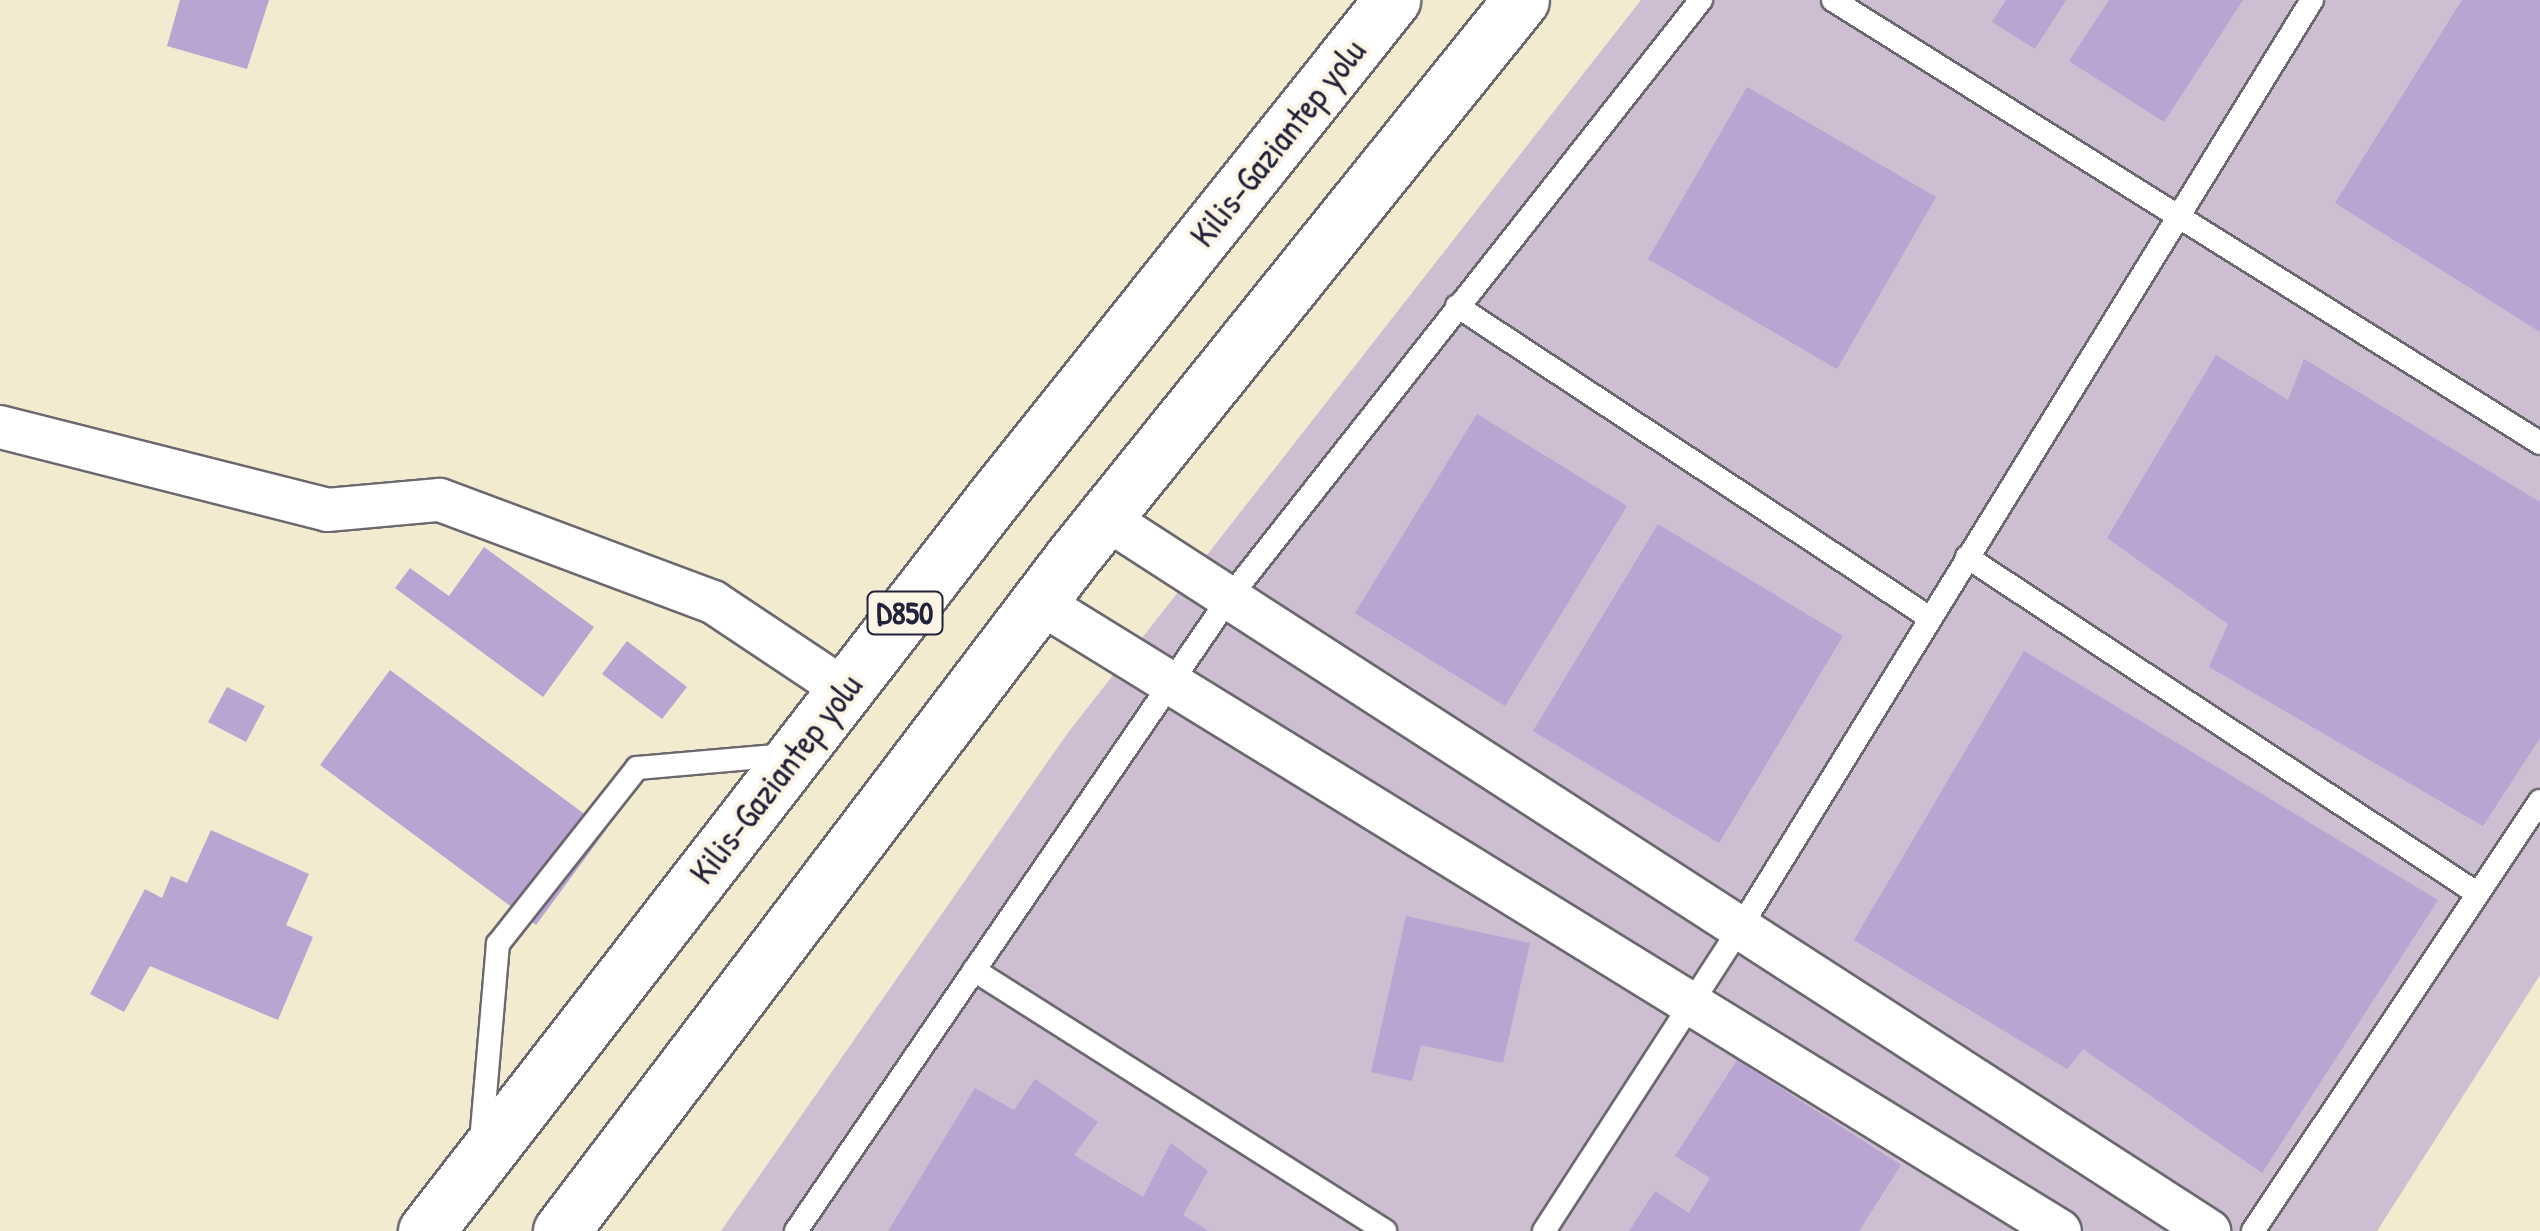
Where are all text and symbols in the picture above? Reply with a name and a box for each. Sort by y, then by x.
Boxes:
street label: Kilis-Gaziantep yolu [1181,31,1375,255]
road number: D850 [865,586,945,640]
street label: Kilis-Gaziantep yolu [681,666,871,892]

